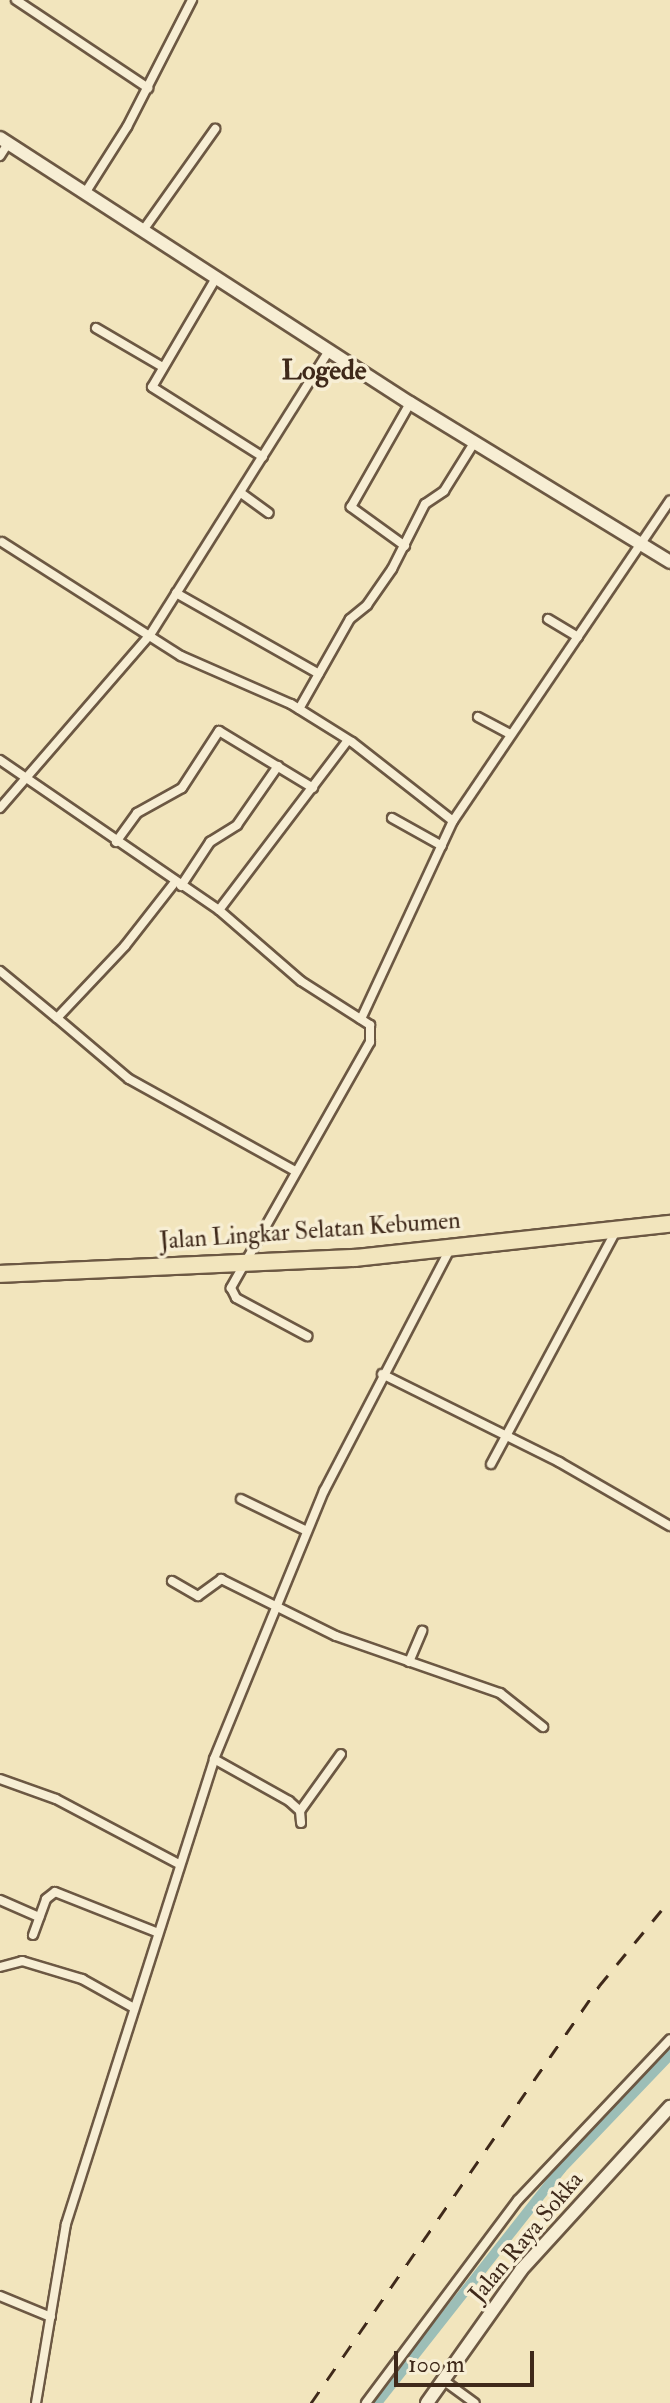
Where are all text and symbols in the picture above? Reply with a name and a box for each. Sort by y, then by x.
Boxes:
district label: Logede [282,354,366,388]
street label: Jalan Lingkar Selatan Kebumen [159,1206,461,1256]
street label: Jalan Raya Sokka [463,2166,589,2308]
scale bar [398,2335,538,2385]
text: 100 m [408,2349,465,2380]

